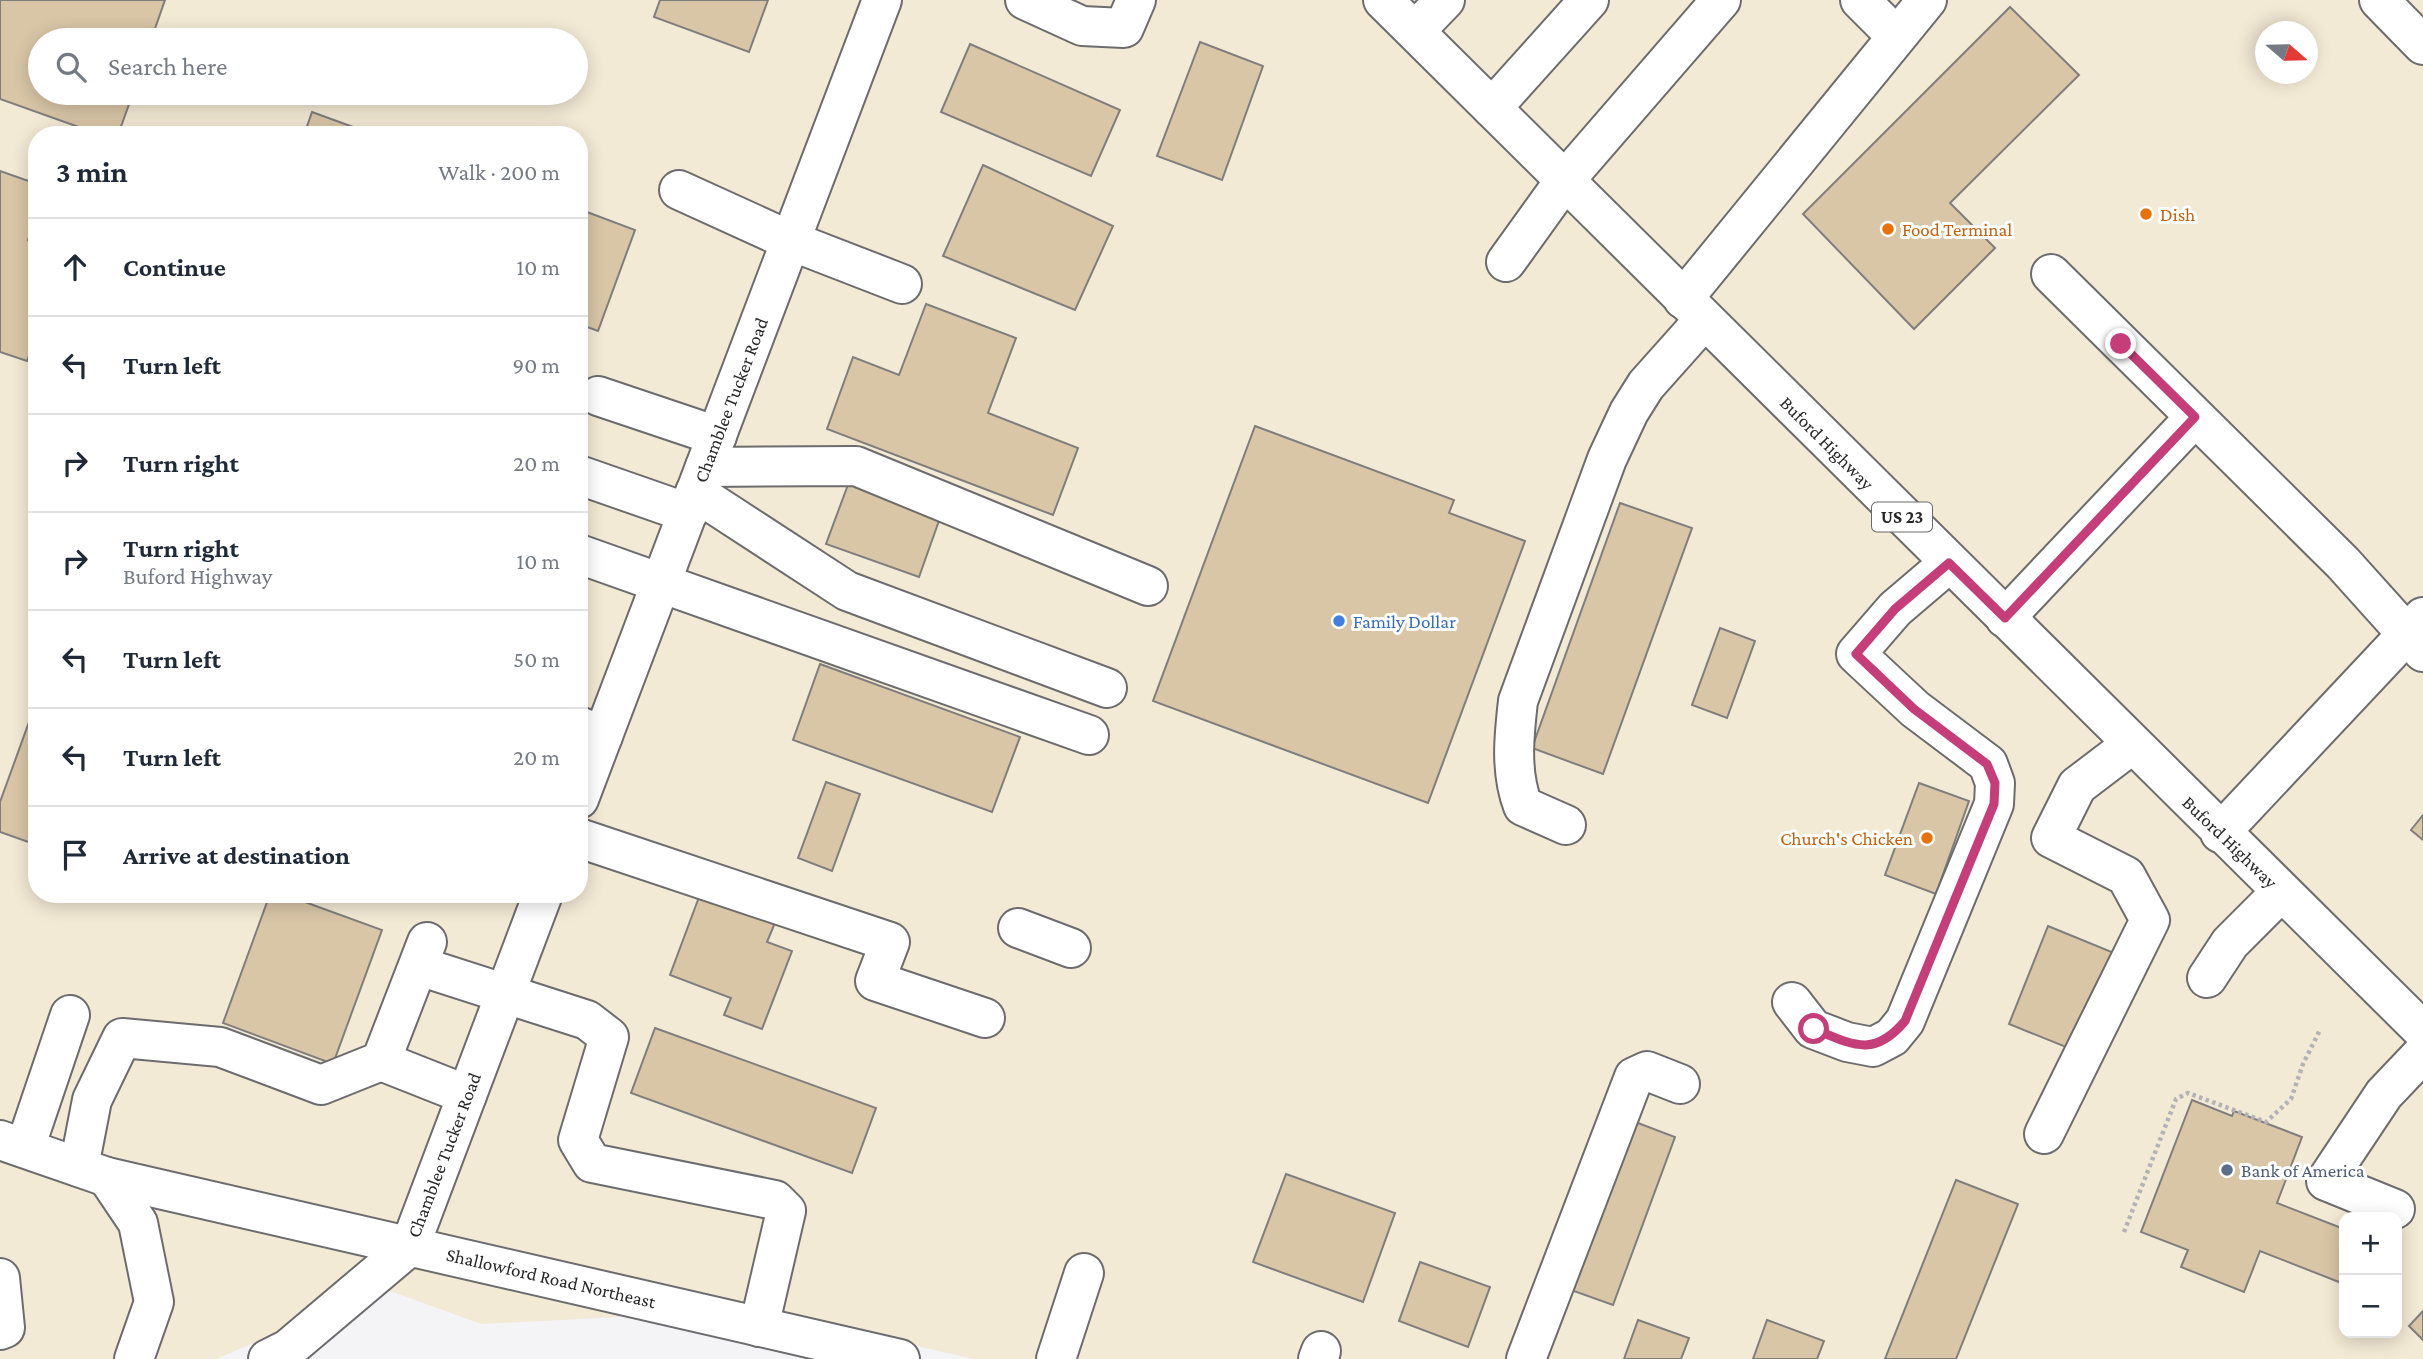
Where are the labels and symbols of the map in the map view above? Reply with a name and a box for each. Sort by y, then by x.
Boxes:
north arrow [2255,21,2318,84]
place label: Dish [2160,204,2195,225]
marker: Dish [2138,206,2154,222]
place label: Food Terminal [1902,219,2012,240]
marker: Food Terminal [1880,221,1896,237]
street label: Chamblee Tucker Road [690,315,772,485]
route end [2105,328,2136,359]
street label: Buford Highway [1776,392,1878,494]
road number: US 23 [1872,503,1932,532]
place label: Family Dollar [1353,611,1456,632]
marker: Family Dollar [1331,613,1347,629]
street label: Buford Highway [2178,792,2282,893]
place label: Church's Chicken [1780,828,1913,849]
marker: Church's Chicken [1919,830,1935,846]
route start [1798,1013,1829,1044]
street label: Chamblee Tucker Road [403,1070,485,1240]
place label: Bank of America [2241,1160,2365,1181]
marker: Bank of America [2219,1162,2235,1178]
street label: Shallowford Road Northeast [444,1244,658,1312]

